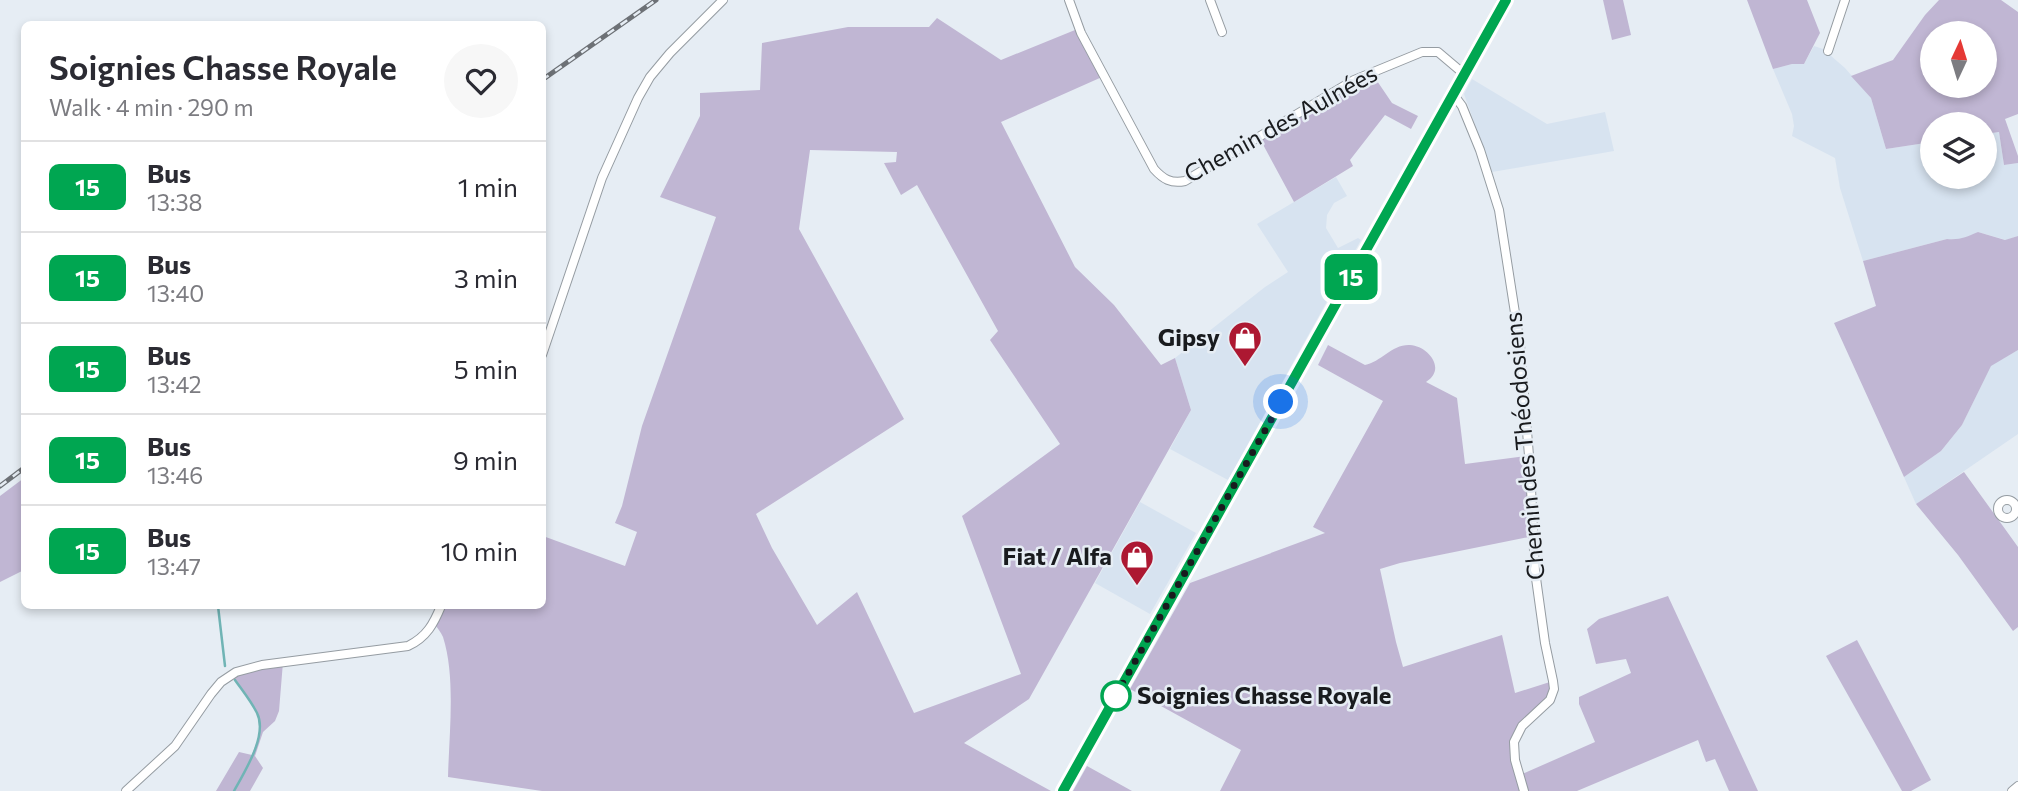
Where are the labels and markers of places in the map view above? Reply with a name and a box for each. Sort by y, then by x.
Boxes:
shop icon: Gipsy [1226,319,1264,368]
place label: Gipsy [1158,322,1220,351]
shop icon: Fiat / Alfa [1118,538,1156,587]
place label: Fiat / Alfa [1003,541,1112,570]
place label: Soignies Chasse Royale [1137,680,1391,709]
marker: Soignies Chasse Royale [1101,681,1131,711]

